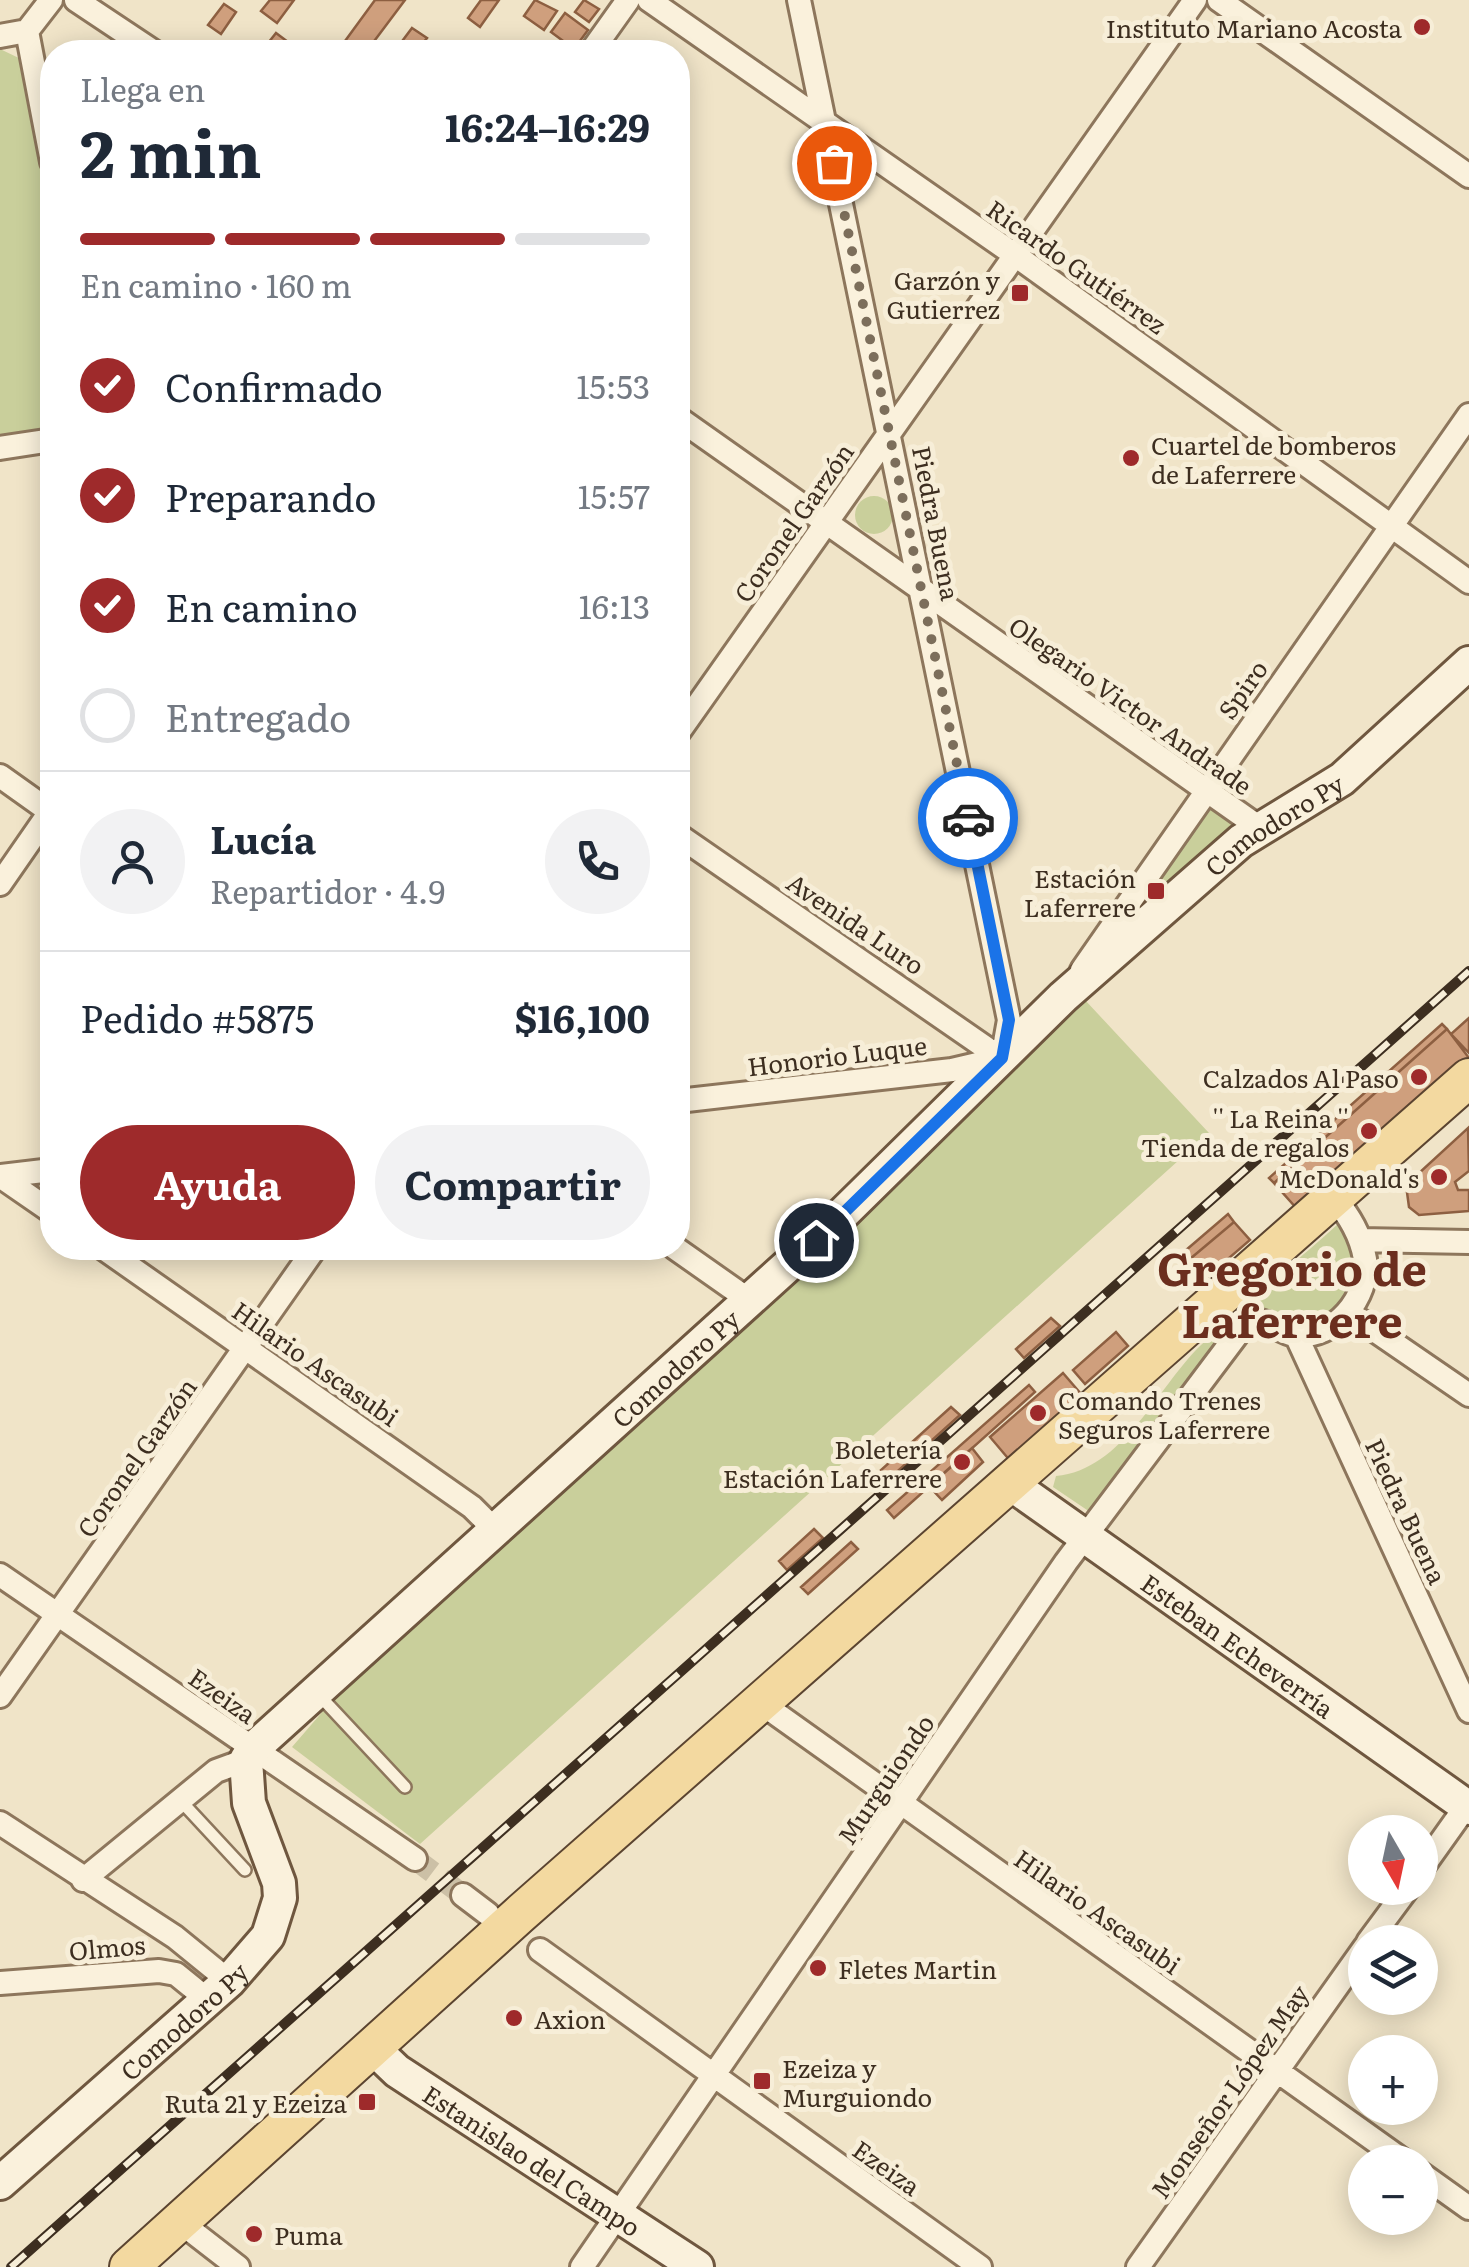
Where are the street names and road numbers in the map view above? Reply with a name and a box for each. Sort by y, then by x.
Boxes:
street label: Ricardo Gutiérrez [980,190,1174,342]
street label: Coronel Garzón [724,435,862,609]
street label: Piedra Buena [904,442,970,604]
street label: Olegario Victor Andrade [1002,607,1260,803]
street label: Spiro [1208,652,1276,726]
street label: Comodoro Py [1196,764,1351,884]
street label: Avenida Luro [780,863,932,983]
street label: Honorio Luque [745,1026,929,1084]
street label: Hilario Ascasubi [225,1292,407,1434]
street label: Comodoro Py [603,1300,747,1435]
street label: Coronel Garzón [67,1370,205,1544]
street label: Piedra Buena [1357,1432,1457,1590]
street label: Esteban Echeverría [1134,1564,1343,1726]
street label: Ezeiza [182,1658,265,1732]
street label: Murguiondo [828,1706,942,1852]
street label: Hilario Ascasubi [1007,1840,1189,1982]
street label: Olmos [67,1925,147,1969]
street label: Comodoro Py [111,1953,257,2088]
street label: Monseñor López May [1141,1976,1317,2206]
street label: Estanislao del Campo [416,2075,649,2244]
street label: Ezeiza [846,2130,929,2204]

